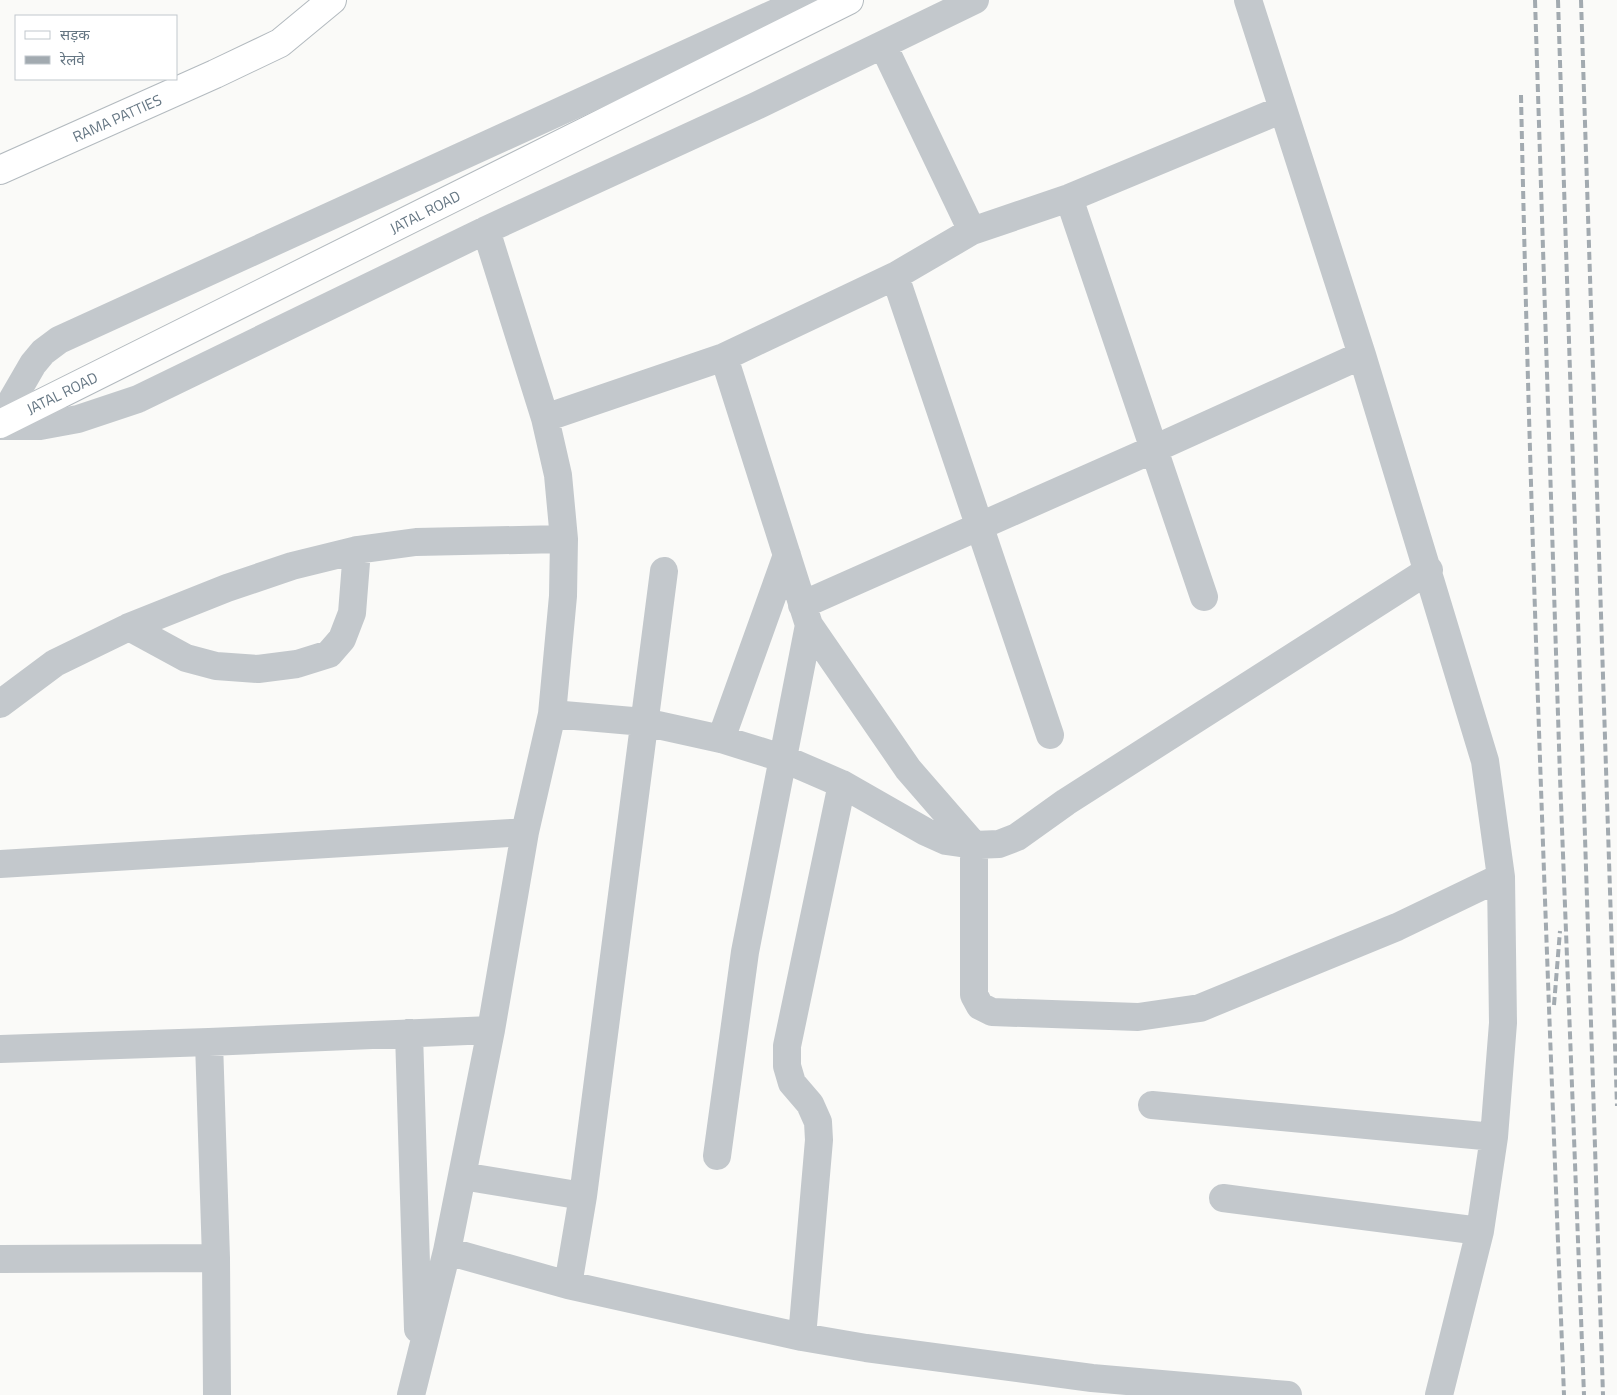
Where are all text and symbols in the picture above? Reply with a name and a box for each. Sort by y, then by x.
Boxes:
legend [15,15,178,80]
text: सड़क [60,23,90,46]
text: रेलवे [59,48,85,71]
street label: RAMA PATTIES [69,88,165,148]
street label: JATAL ROAD [386,184,464,240]
street label: JATAL ROAD [22,366,102,420]

